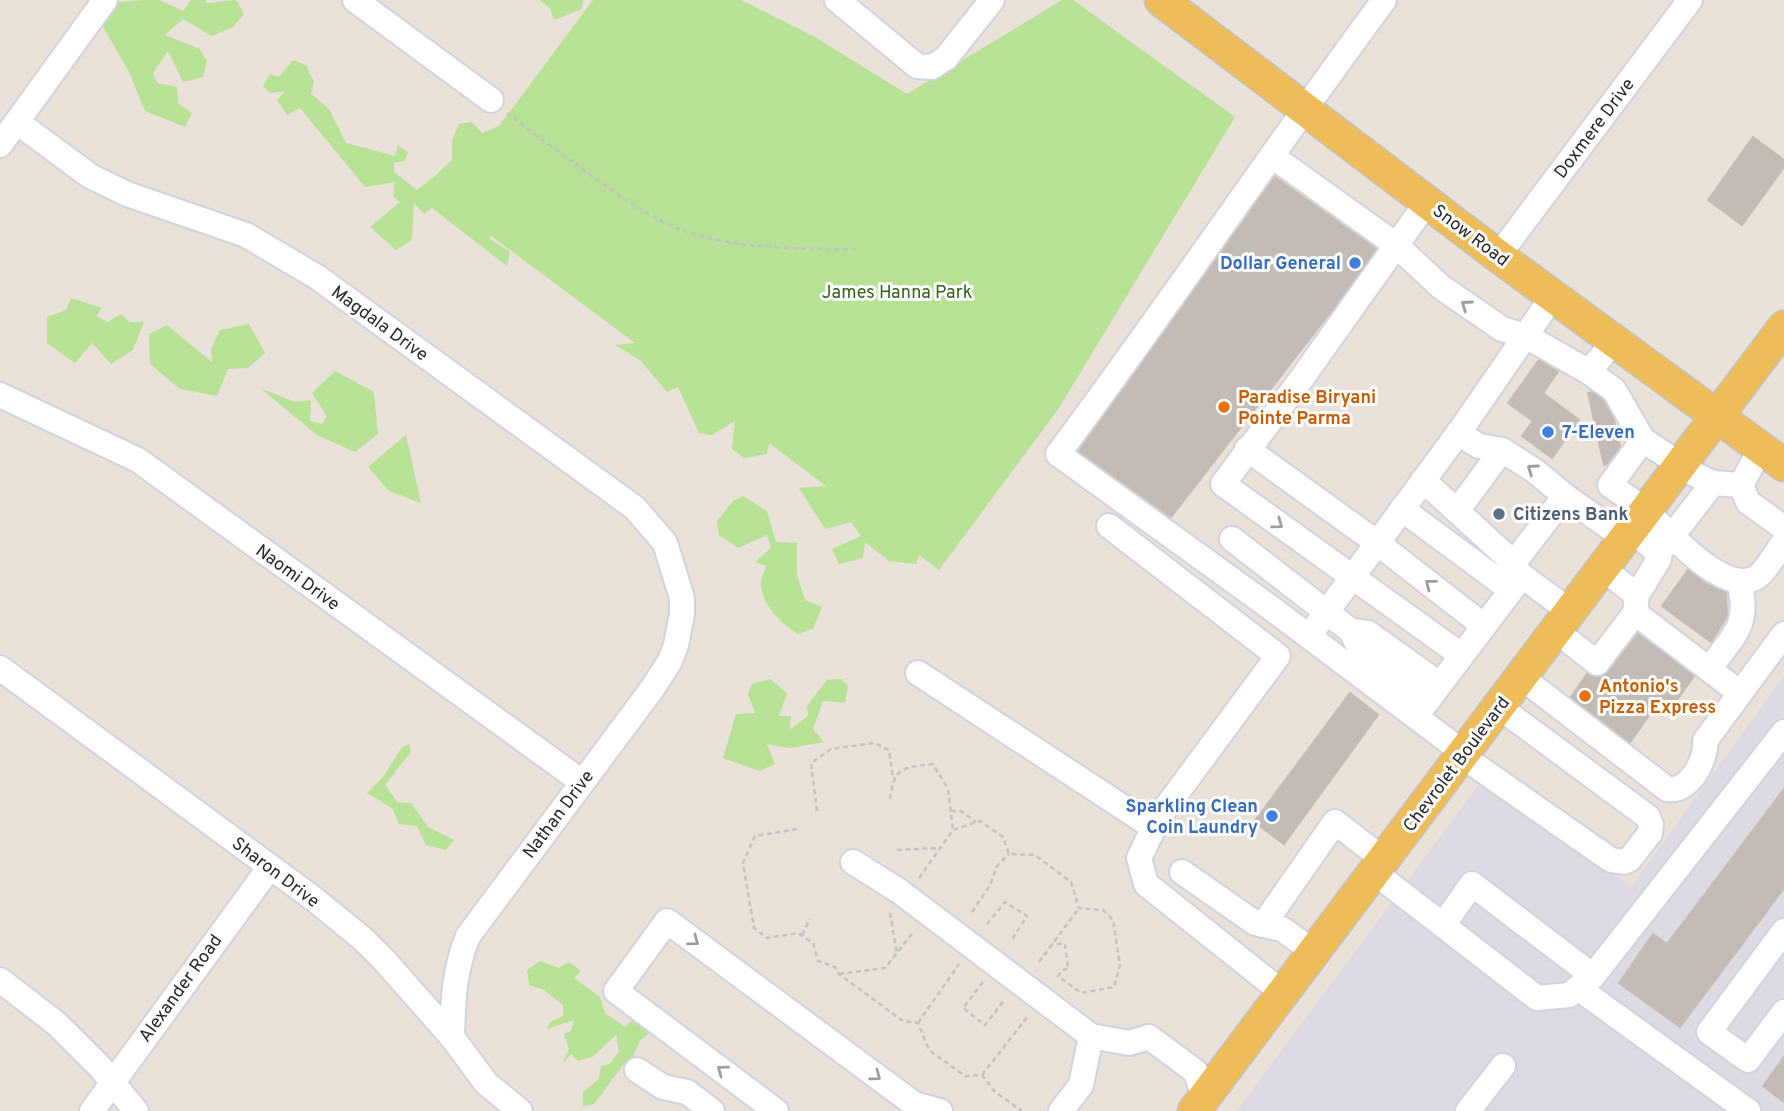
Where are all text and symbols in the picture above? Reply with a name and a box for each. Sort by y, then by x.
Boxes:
street label: Doxmere Drive [1550,74,1640,184]
street label: Snow Road [1427,200,1513,272]
place label: Dollar General [1220,253,1341,276]
marker: Dollar General [1347,255,1363,271]
street label: Magdala Drive [326,281,432,367]
park label: James Hanna Park [822,282,972,305]
one-way arrow [1461,300,1474,313]
place label: Paradise Biryani Pointe Parma [1238,387,1376,431]
marker: Paradise Biryani Pointe Parma [1216,399,1232,415]
place label: 7-Eleven [1562,422,1635,445]
marker: 7-Eleven [1540,424,1556,440]
one-way arrow [1527,465,1540,477]
place label: Citizens Bank [1513,504,1629,527]
marker: Citizens Bank [1491,506,1507,522]
one-way arrow [1270,516,1283,529]
street label: Naomi Drive [250,540,344,616]
one-way arrow [1426,579,1438,592]
place label: Antonio's Pizza Express [1599,676,1716,720]
marker: Antonio's Pizza Express [1577,688,1593,704]
street label: Chevrolet Boulevard [1399,692,1516,837]
street label: Nathan Drive [518,766,600,864]
place label: Sparkling Clean Coin Laundry [1125,796,1258,840]
marker: Sparkling Clean Coin Laundry [1264,808,1280,824]
street label: Sharon Drive [227,833,324,914]
street label: Alexander Road [134,930,228,1047]
one-way arrow [686,933,698,945]
one-way arrow [717,1066,730,1078]
one-way arrow [869,1068,881,1081]

